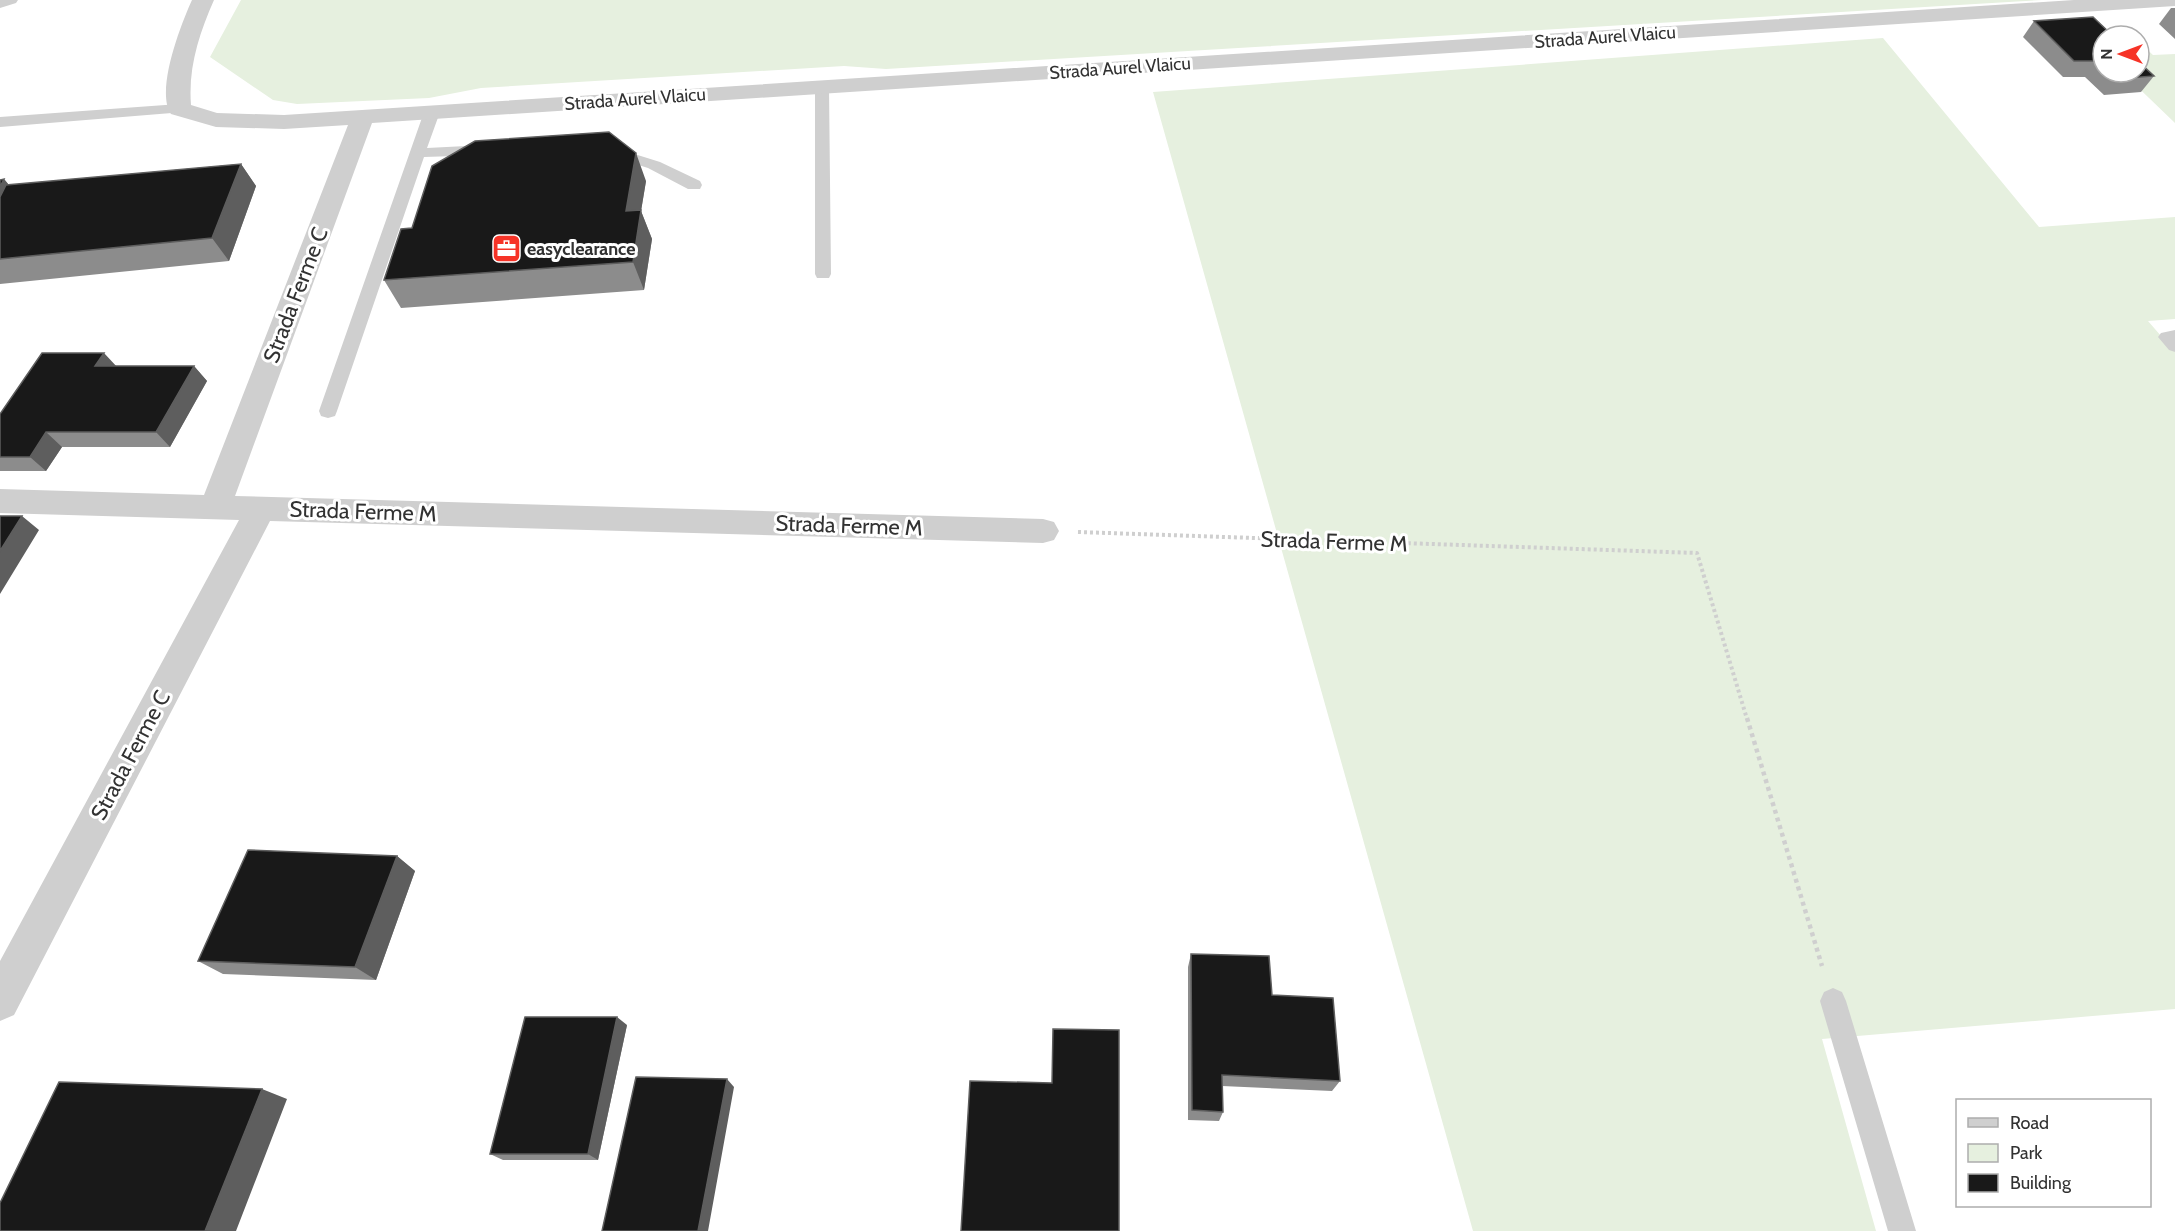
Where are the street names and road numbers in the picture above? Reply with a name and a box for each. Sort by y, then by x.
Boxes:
street label: Strada Aurel Vlaicu [1534,21,1676,53]
street label: Strada Aurel Vlaicu [1049,52,1191,84]
street label: Strada Aurel Vlaicu [564,83,706,115]
street label: Strada Ferme C [257,224,334,367]
street label: Strada Ferme M [289,495,437,528]
street label: Strada Ferme M [775,509,923,542]
street label: Strada Ferme M [1260,525,1408,558]
street label: Strada Ferme C [85,686,176,825]

